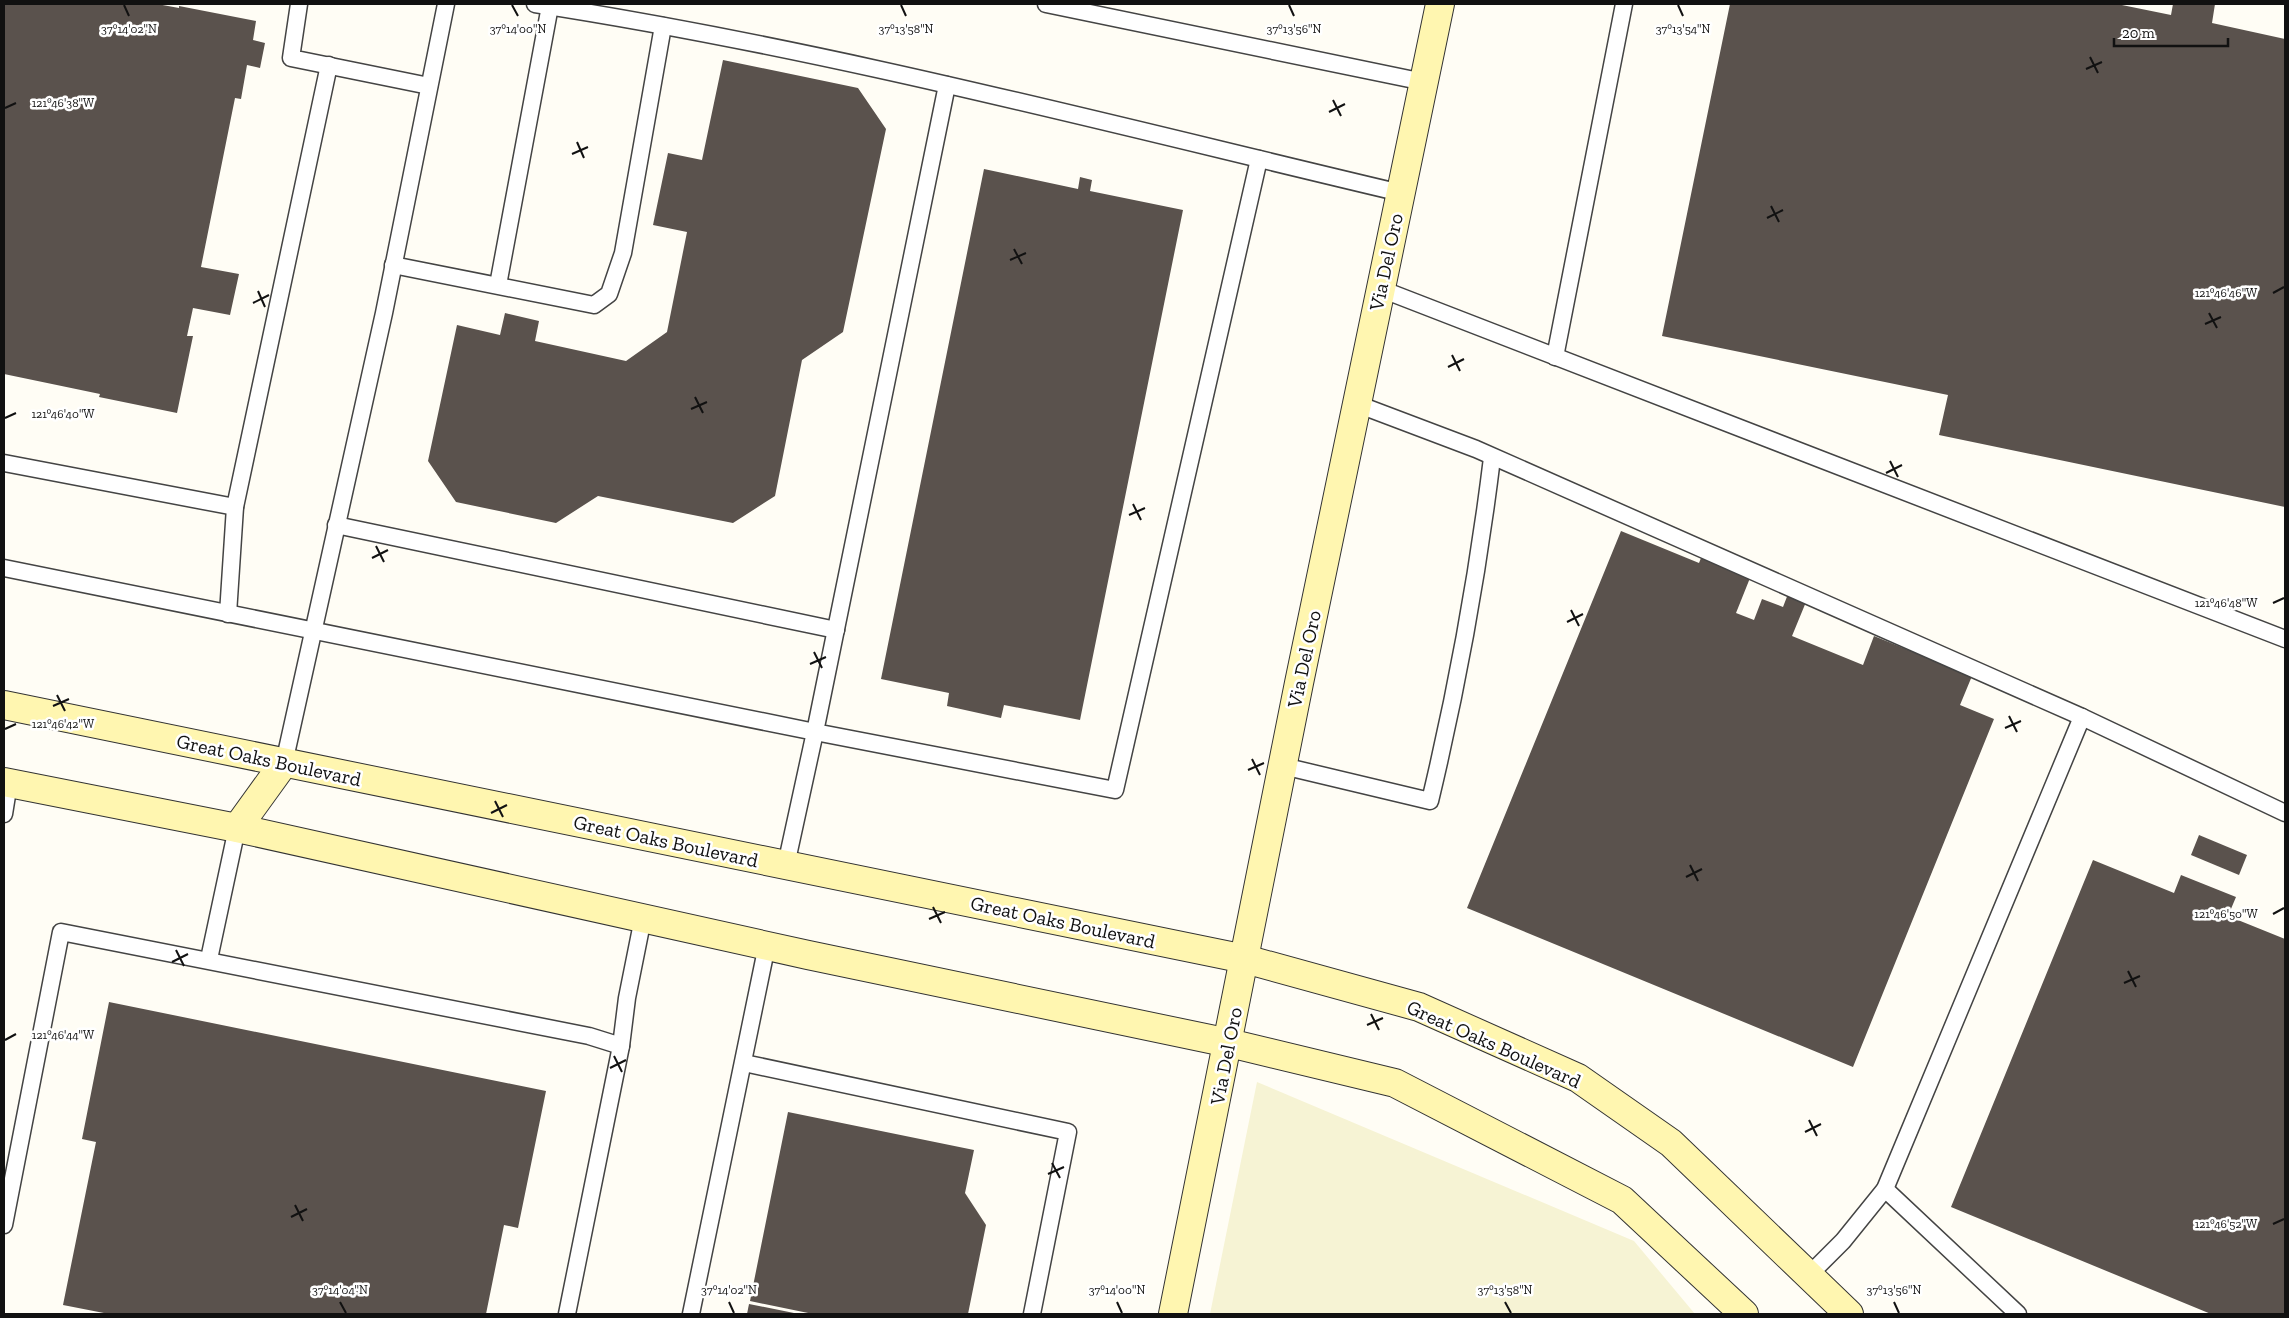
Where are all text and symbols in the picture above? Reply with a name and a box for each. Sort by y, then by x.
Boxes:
scale bar [2114,15,2228,47]
text: 37°14'02"N [101,22,157,36]
text: 37°14'00"N [490,22,546,36]
text: 37°13'58"N [879,22,934,36]
text: 37°13'56"N [1267,22,1322,36]
text: 37°13'54"N [1656,22,1710,36]
text: 20 m [2122,24,2155,42]
text: 121°46'38"W [32,96,95,110]
street label: Via Del Oro [1364,211,1408,314]
text: 121°46'46"W [2195,286,2258,300]
text: 121°46'40"W [31,407,95,421]
text: 121°46'48"W [2195,596,2258,610]
street label: Via Del Oro [1282,608,1326,711]
text: 121°46'42"W [32,717,95,731]
street label: Great Oaks Boulevard [174,729,364,791]
street label: Great Oaks Boulevard [571,810,761,872]
street label: Great Oaks Boulevard [968,891,1158,953]
text: 121°46'50"W [2194,907,2258,921]
street label: Great Oaks Boulevard [1403,995,1585,1093]
street label: Via Del Oro [1205,1005,1247,1108]
text: 121°46'44"W [32,1028,95,1042]
text: 121°46'52"W [2195,1217,2258,1231]
text: 37°14'04"N [312,1283,368,1297]
text: 37°14'02"N [701,1283,757,1297]
text: 37°14'00"N [1089,1283,1145,1297]
text: 37°13'58"N [1478,1283,1533,1297]
text: 37°13'56"N [1867,1283,1922,1297]

